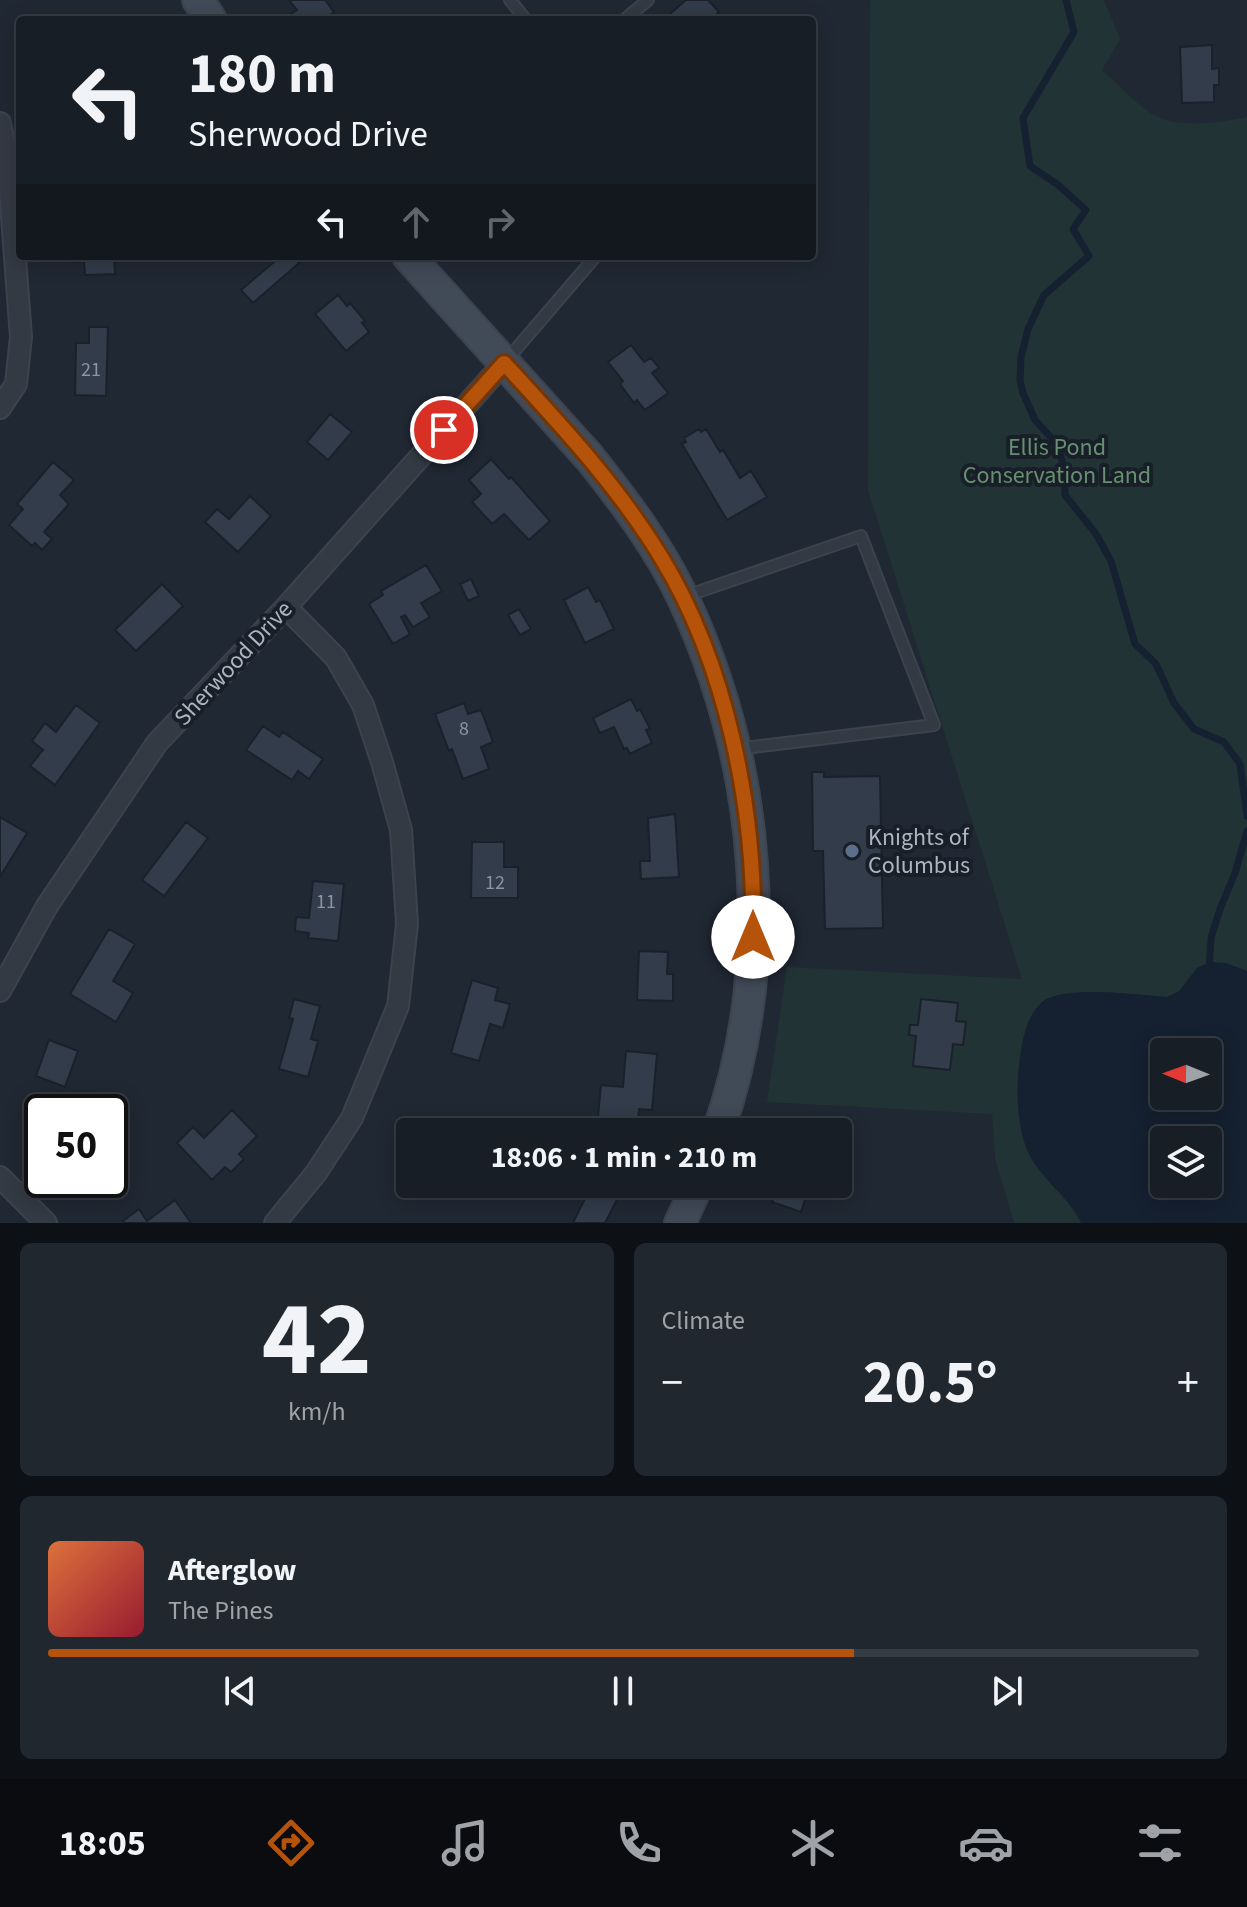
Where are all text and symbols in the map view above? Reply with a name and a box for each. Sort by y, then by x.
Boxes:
text: 180 m [188,35,336,114]
icon: left [56,48,160,152]
text: Sherwood Drive [188,109,428,160]
icon: left [310,200,354,244]
icon: ahead [394,200,438,244]
icon: right [478,200,522,244]
house number: 21 [81,356,101,384]
pin [410,396,478,464]
icon: arrive [422,408,466,452]
park label: Ellis Pond Conservation Land [963,430,1151,493]
street label: Sherwood Drive [166,593,301,734]
house number: 8 [459,715,469,743]
place label: Knights of Columbus [868,820,970,883]
marker: Knights of Columbus [843,842,861,860]
house number: 12 [485,869,505,897]
house number: 11 [316,888,336,916]
position arrow [711,895,795,979]
north arrow [1150,1038,1222,1110]
map controls [1150,1038,1222,1198]
speed limit sign: 50 [24,1094,128,1198]
button: layers [1150,1126,1222,1198]
text: 18:06 · 1 min · 210 m [491,1136,757,1179]
text: 42 [262,1267,372,1415]
text: Climate [662,1302,745,1339]
text: 20.5° [863,1341,998,1426]
text: − [662,1352,683,1415]
text: + [1177,1352,1199,1415]
text: km/h [288,1393,346,1430]
text: Afterglow [168,1549,296,1592]
text: The Pines [168,1592,273,1629]
icon: previous [218,1669,262,1713]
icon: pause [601,1669,645,1713]
icon: next [985,1669,1029,1713]
icon: directions [263,1815,319,1871]
icon: music [437,1815,493,1871]
icon: phone [611,1815,667,1871]
icon: climate [785,1815,841,1871]
icon: car [958,1815,1014,1871]
icon: filters [1132,1815,1188,1871]
text: 18:05 [59,1818,146,1869]

